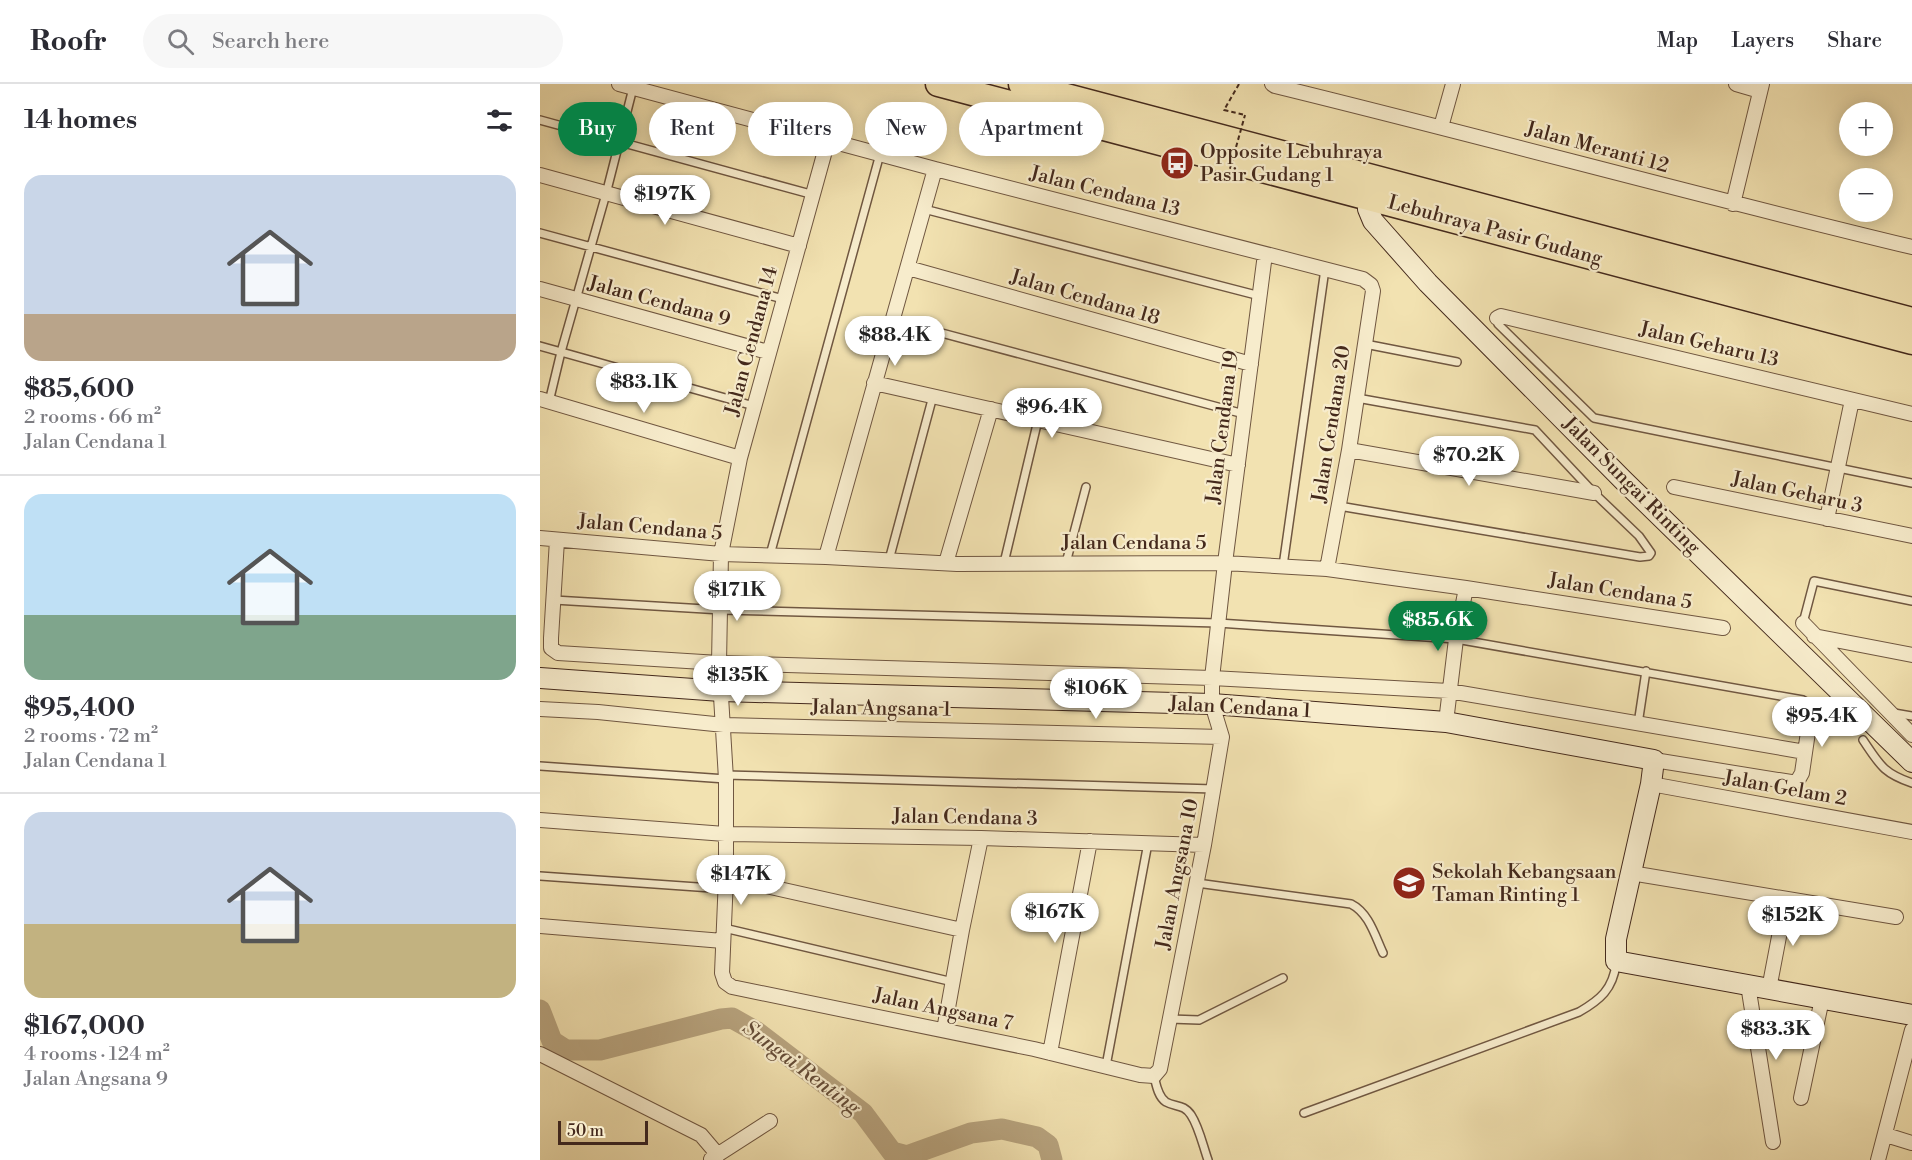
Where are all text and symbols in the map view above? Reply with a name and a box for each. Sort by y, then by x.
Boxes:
search box [143,14,563,68]
text: Roofr [30,24,107,59]
icon: search [164,25,197,58]
text: Search here [212,28,329,55]
text: Map [1657,28,1698,54]
text: Layers [1731,28,1794,54]
text: Share [1827,28,1882,54]
chip: Buy [558,102,637,156]
chip: Rent [649,102,736,156]
chip: Filters [748,102,853,156]
chip: New [865,102,947,156]
chip: Apartment [959,102,1104,156]
map controls [1839,102,1893,222]
button: + [1839,102,1893,156]
text: 14 homes [24,104,137,136]
icon: filters [483,104,516,137]
street label: Jalan Meranti 12 [1522,117,1671,179]
place label: Opposite Lebuhraya Pasir Gudang 1 [1200,140,1383,188]
bus stop icon: Opposite Lebuhraya Pasir Gudang 1 [1159,145,1195,181]
street label: Jalan Cendana 13 [1026,161,1183,223]
button: − [1839,168,1893,222]
pin: $197K [623,175,707,226]
text: $197K [634,182,696,207]
street label: Lebuhraya Pasir Gudang [1385,190,1606,272]
icon: home [216,214,324,322]
street label: Jalan Cendana 14 [720,263,784,419]
street label: Jalan Cendana 18 [1006,264,1163,331]
street label: Jalan Cendana 9 [584,271,733,333]
pin: $88.4K [846,316,944,367]
street label: Jalan Geharu 13 [1636,317,1781,373]
text: $88.4K [859,323,931,348]
street label: Jalan Cendana 20 [1307,344,1357,505]
street label: Jalan Cendana 19 [1201,349,1245,506]
pin: $83.1K [595,363,693,414]
text: $83.1K [610,370,678,395]
text: $85,600 [24,373,134,405]
pin: $96.4K [1003,388,1101,439]
text: $96.4K [1016,395,1088,420]
text: 2 rooms · 66 m² [24,405,161,430]
street label: Jalan Sungai Rinting [1556,411,1706,561]
text: Jalan Cendana 1 [24,430,167,455]
pin: $70.2K [1420,436,1518,487]
text: $70.2K [1433,443,1505,468]
street label: Jalan Geharu 3 [1728,467,1865,519]
street label: Jalan Cendana 5 [576,509,723,547]
street label: Jalan Cendana 5 [1060,531,1207,556]
icon: home [216,533,324,641]
street label: Jalan Cendana 5 [1545,568,1694,616]
pin: $171K [695,571,779,622]
text: $171K [708,578,766,603]
pin: $85.6K [1389,601,1487,652]
text: $85.6K [1402,608,1474,633]
pin: $135K [696,656,780,707]
text: $135K [707,663,769,688]
pin: $106K [1054,669,1138,720]
text: $106K [1064,676,1128,701]
text: $95,400 [24,692,135,724]
street label: Jalan Cendana 1 [1167,692,1312,724]
street label: Jalan Angsana 1 [810,695,952,723]
pin: $95.4K [1773,697,1871,748]
text: $95.4K [1786,704,1858,729]
text: 2 rooms · 72 m² [24,724,158,749]
text: Jalan Cendana 1 [24,749,167,774]
street label: Jalan Gelam 2 [1720,766,1849,812]
street label: Jalan Angsana 10 [1151,797,1205,952]
street label: Jalan Cendana 3 [891,804,1038,832]
icon: home [216,851,324,959]
pin: $147K [699,855,783,906]
place label: Sekolah Kebangsaan Taman Rinting 1 [1432,860,1616,908]
text: $147K [710,862,772,887]
school or university icon: Sekolah Kebangsaan Taman Rinting 1 [1391,865,1427,901]
pin: $167K [1013,893,1097,944]
pin: $152K [1751,896,1835,947]
text: $167K [1025,900,1085,925]
text: $152K [1762,903,1824,928]
street label: Jalan Angsana 7 [870,983,1015,1037]
text: $167,000 [24,1010,145,1042]
pin: $83.3K [1727,1010,1825,1061]
water label: Sungai Renting [737,1015,866,1121]
text: $83.3K [1741,1017,1811,1042]
text: 4 rooms · 124 m² [24,1042,170,1067]
text: Jalan Angsana 9 [24,1067,168,1092]
scale bar [558,1118,648,1146]
text: 50 m [567,1121,604,1141]

